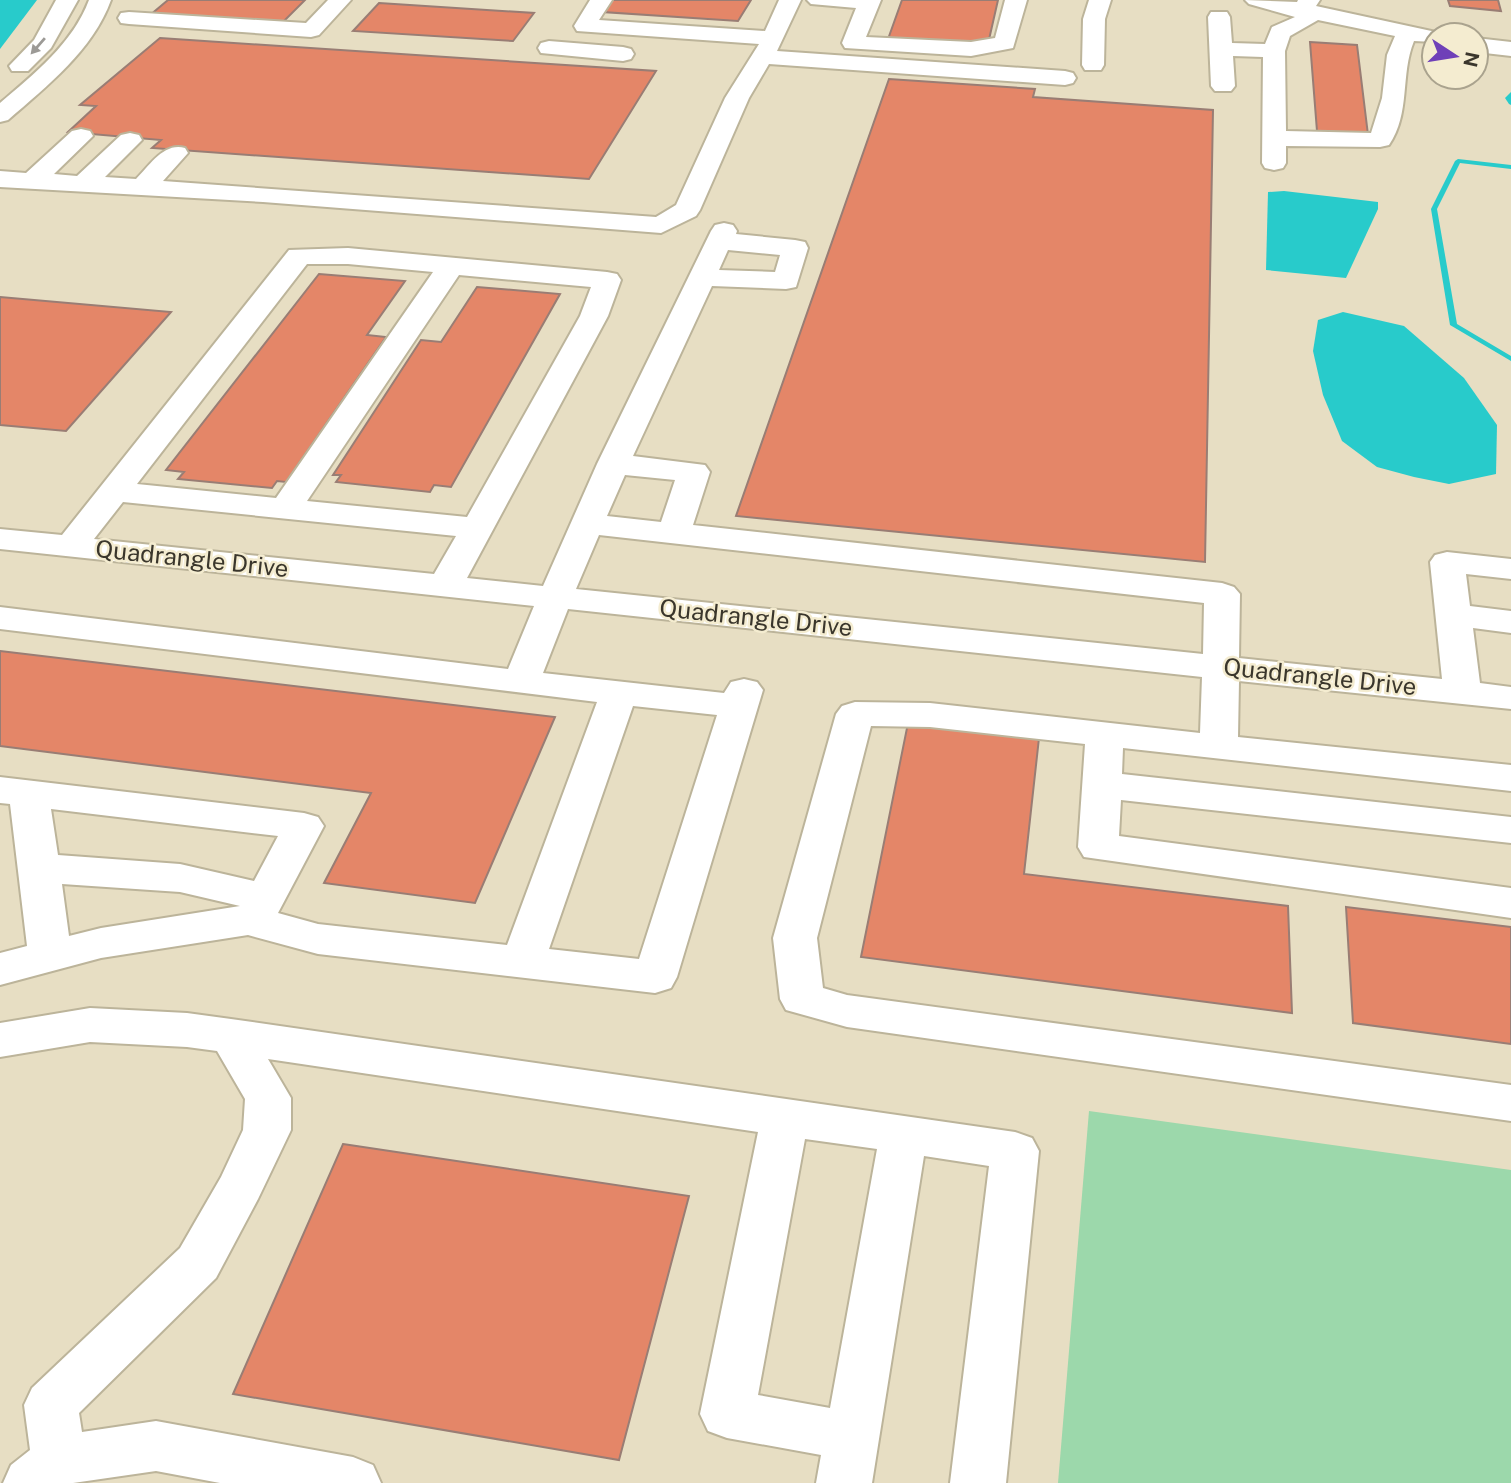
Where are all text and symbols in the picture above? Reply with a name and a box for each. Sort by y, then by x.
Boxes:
north arrow [1420,21,1490,91]
one-way arrow [31,38,46,55]
text: N [1459,50,1484,69]
street label: Quadrangle Drive [94,534,290,582]
street label: Quadrangle Drive [658,593,854,641]
street label: Quadrangle Drive [1222,652,1418,700]

